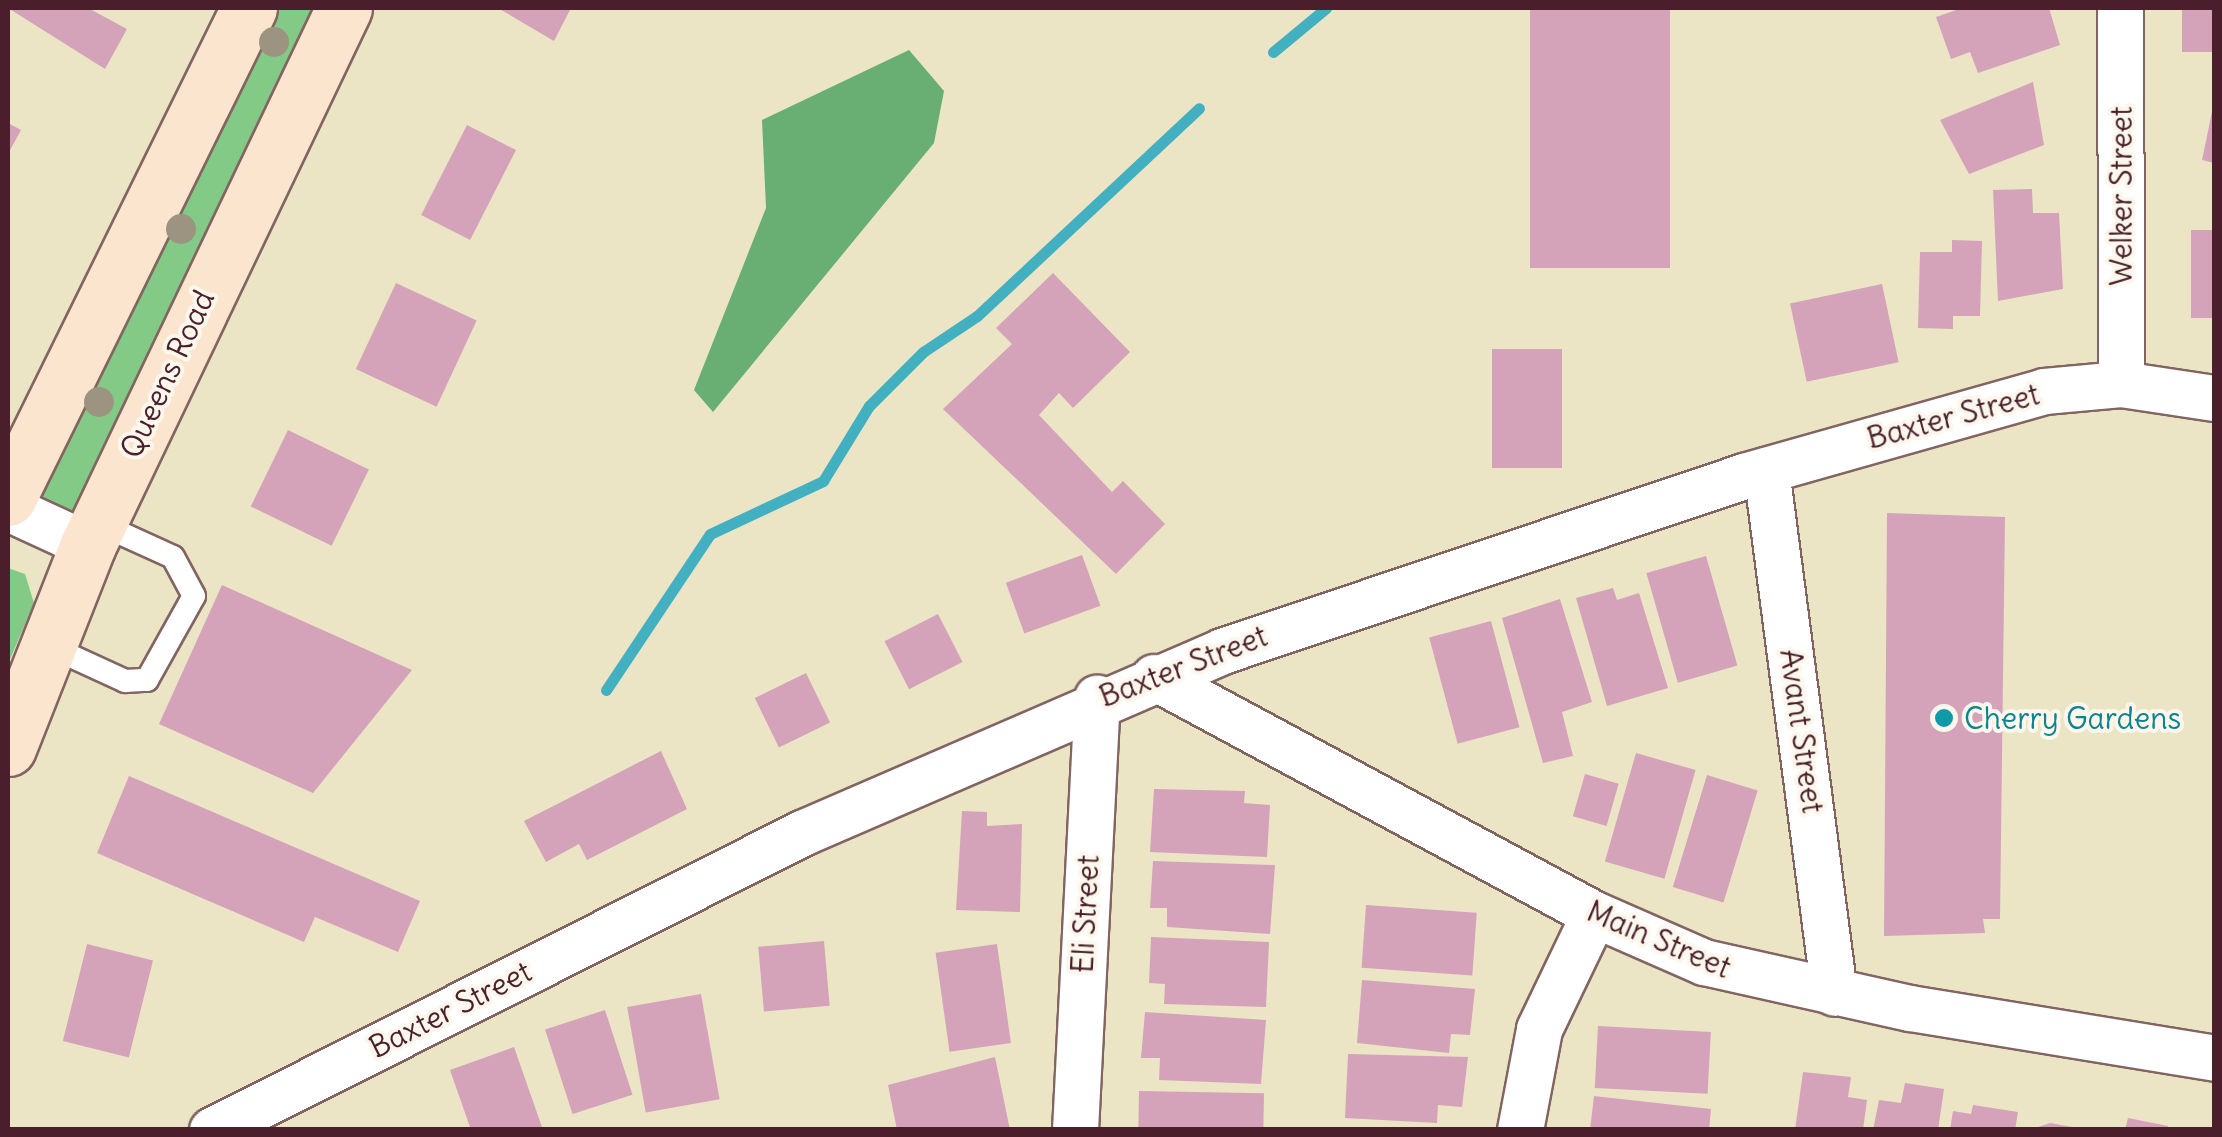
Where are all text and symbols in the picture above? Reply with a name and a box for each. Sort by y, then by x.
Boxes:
street label: Welker Street [2103,106,2139,286]
street label: Queens Road [112,284,222,464]
street label: Baxter Street [1863,376,2043,456]
street label: Baxter Street [1094,617,1272,715]
street label: Avant Street [1773,647,1831,815]
place label: Cherry Gardens [1964,700,2181,736]
marker: Cherry Gardens [1933,707,1955,729]
street label: Eli Street [1064,854,1106,974]
street label: Main Street [1582,893,1736,985]
street label: Baxter Street [363,953,537,1065]

